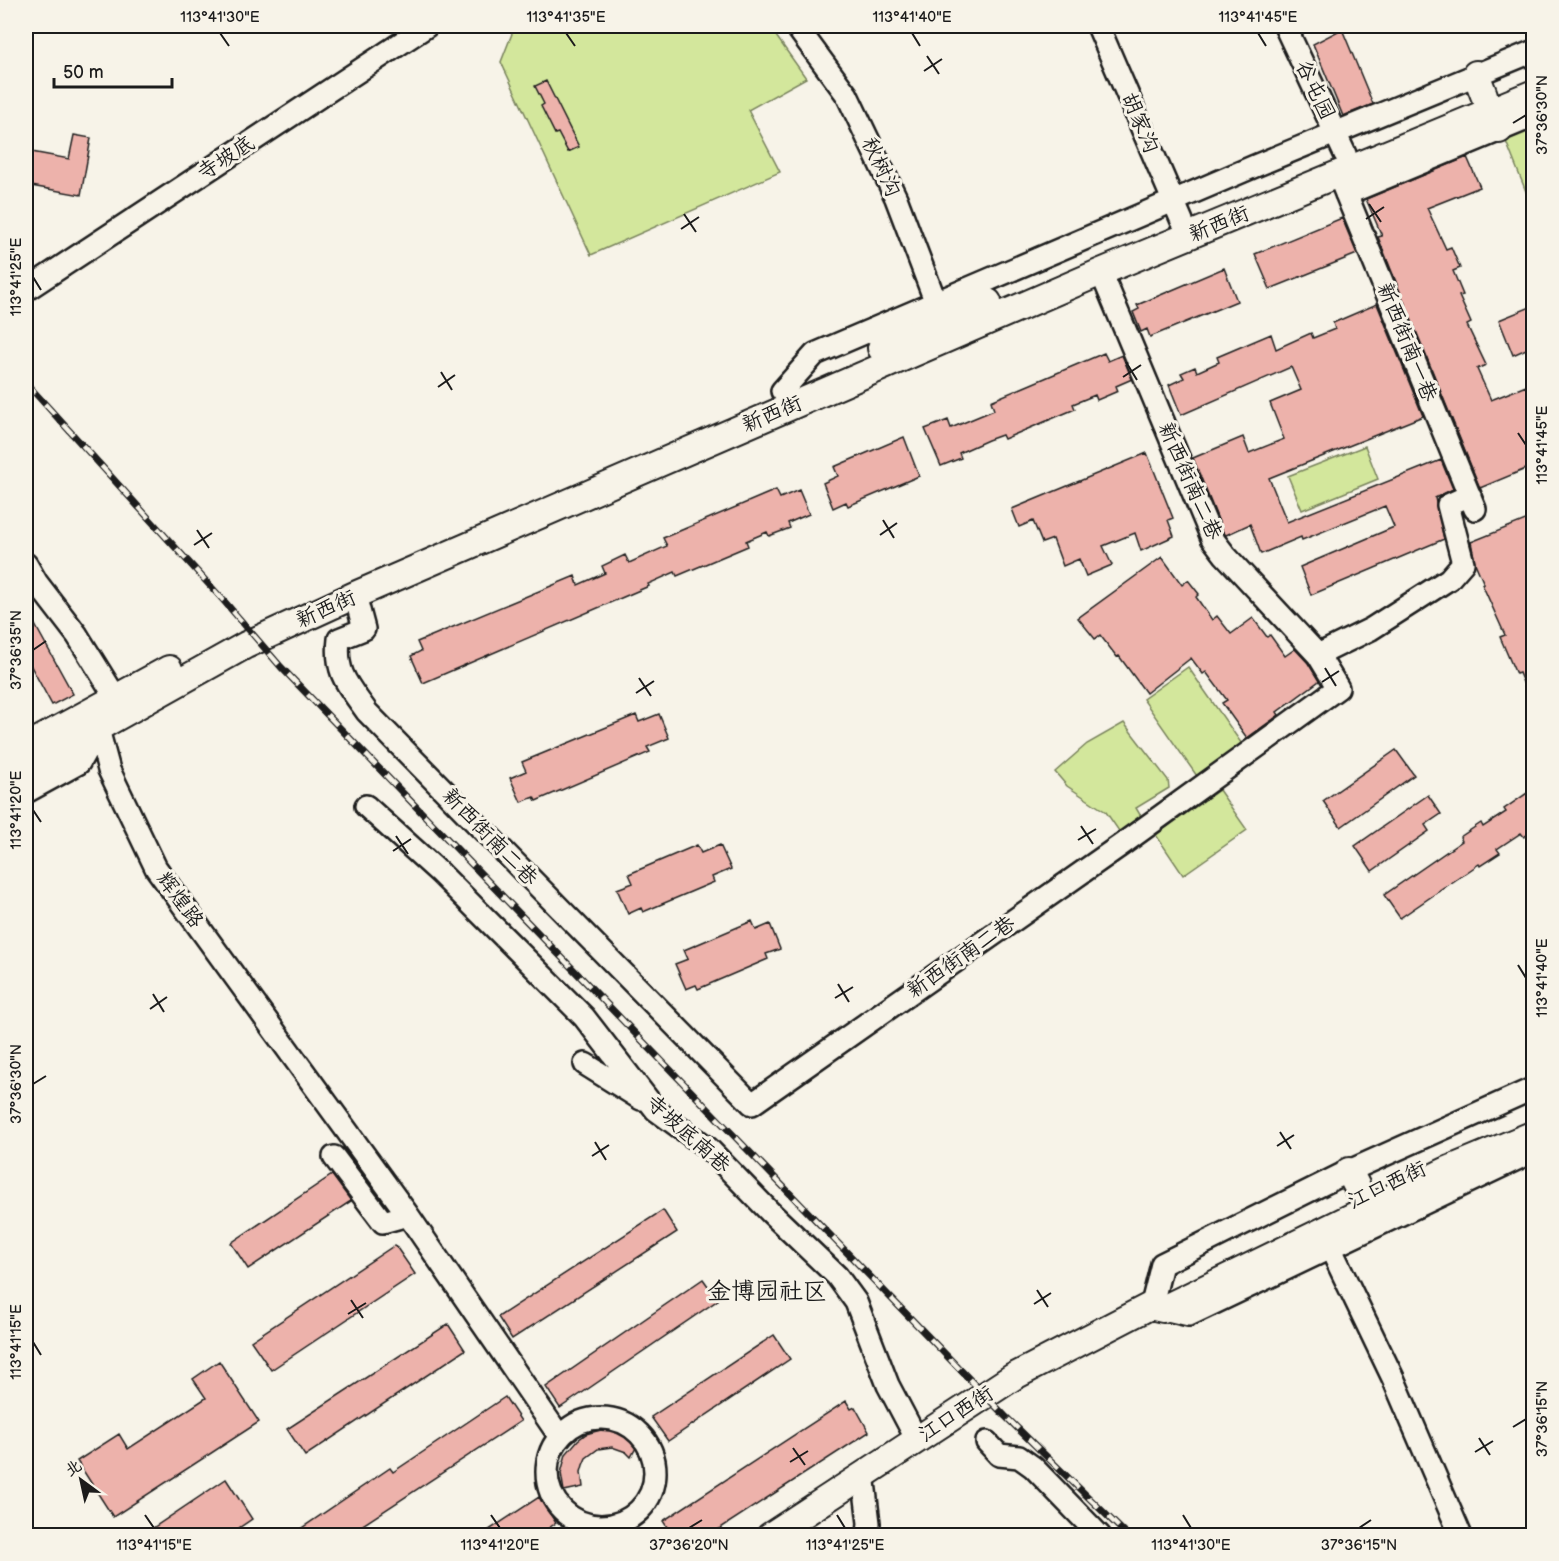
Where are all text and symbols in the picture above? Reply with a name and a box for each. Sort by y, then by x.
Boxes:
text: 113°41'30"E [180,8,260,27]
text: 113°41'35"E [526,8,606,27]
text: 113°41'40"E [872,8,952,27]
text: 113°41'45"E [1219,8,1298,27]
scale bar [54,51,172,89]
street label: 谷屯园 [1290,56,1340,124]
text: 50 m [63,62,104,83]
text: 37°36'30"N [1533,75,1552,155]
street label: 胡家沟 [1116,89,1164,157]
street label: 寺坡底 [193,130,259,186]
street label: 秋树沟 [856,133,906,201]
street label: 新西街 [1185,201,1253,247]
text: 113°41'25"E [7,238,26,316]
street label: 新西街南一巷 [1372,279,1442,405]
street label: 新西街 [738,390,806,438]
text: 113°41'45"E [1533,405,1552,485]
street label: 新西街南二巷 [1153,418,1227,544]
street label: 新西街 [292,585,360,633]
text: 37°36'35"N [7,610,26,690]
text: 113°41'20"E [7,770,26,849]
street label: 新西街南二巷 [437,783,543,891]
street label: 辉煌路 [151,867,209,933]
street label: 新西街南二巷 [902,911,1020,1003]
text: 113°41'40"E [1533,938,1552,1018]
text: 37°36'30"N [7,1044,26,1124]
street label: 寺坡底南巷 [641,1090,735,1178]
street label: 江口西街 [1344,1156,1430,1214]
district label: 金博园社区 [707,1277,827,1306]
text: 113°41'15"E [7,1304,26,1380]
street label: 江口西街 [914,1381,998,1447]
text: 37°36'15"N [1533,1381,1552,1457]
north arrow [51,1450,111,1510]
text: 北 [62,1456,86,1481]
text: 113°41'15"E [116,1536,192,1555]
text: 113°41'20"E [461,1536,540,1555]
text: 37°36'20"N [649,1536,729,1555]
text: 113°41'25"E [806,1536,884,1555]
text: 113°41'30"E [1151,1536,1231,1555]
text: 37°36'15"N [1321,1536,1397,1555]

